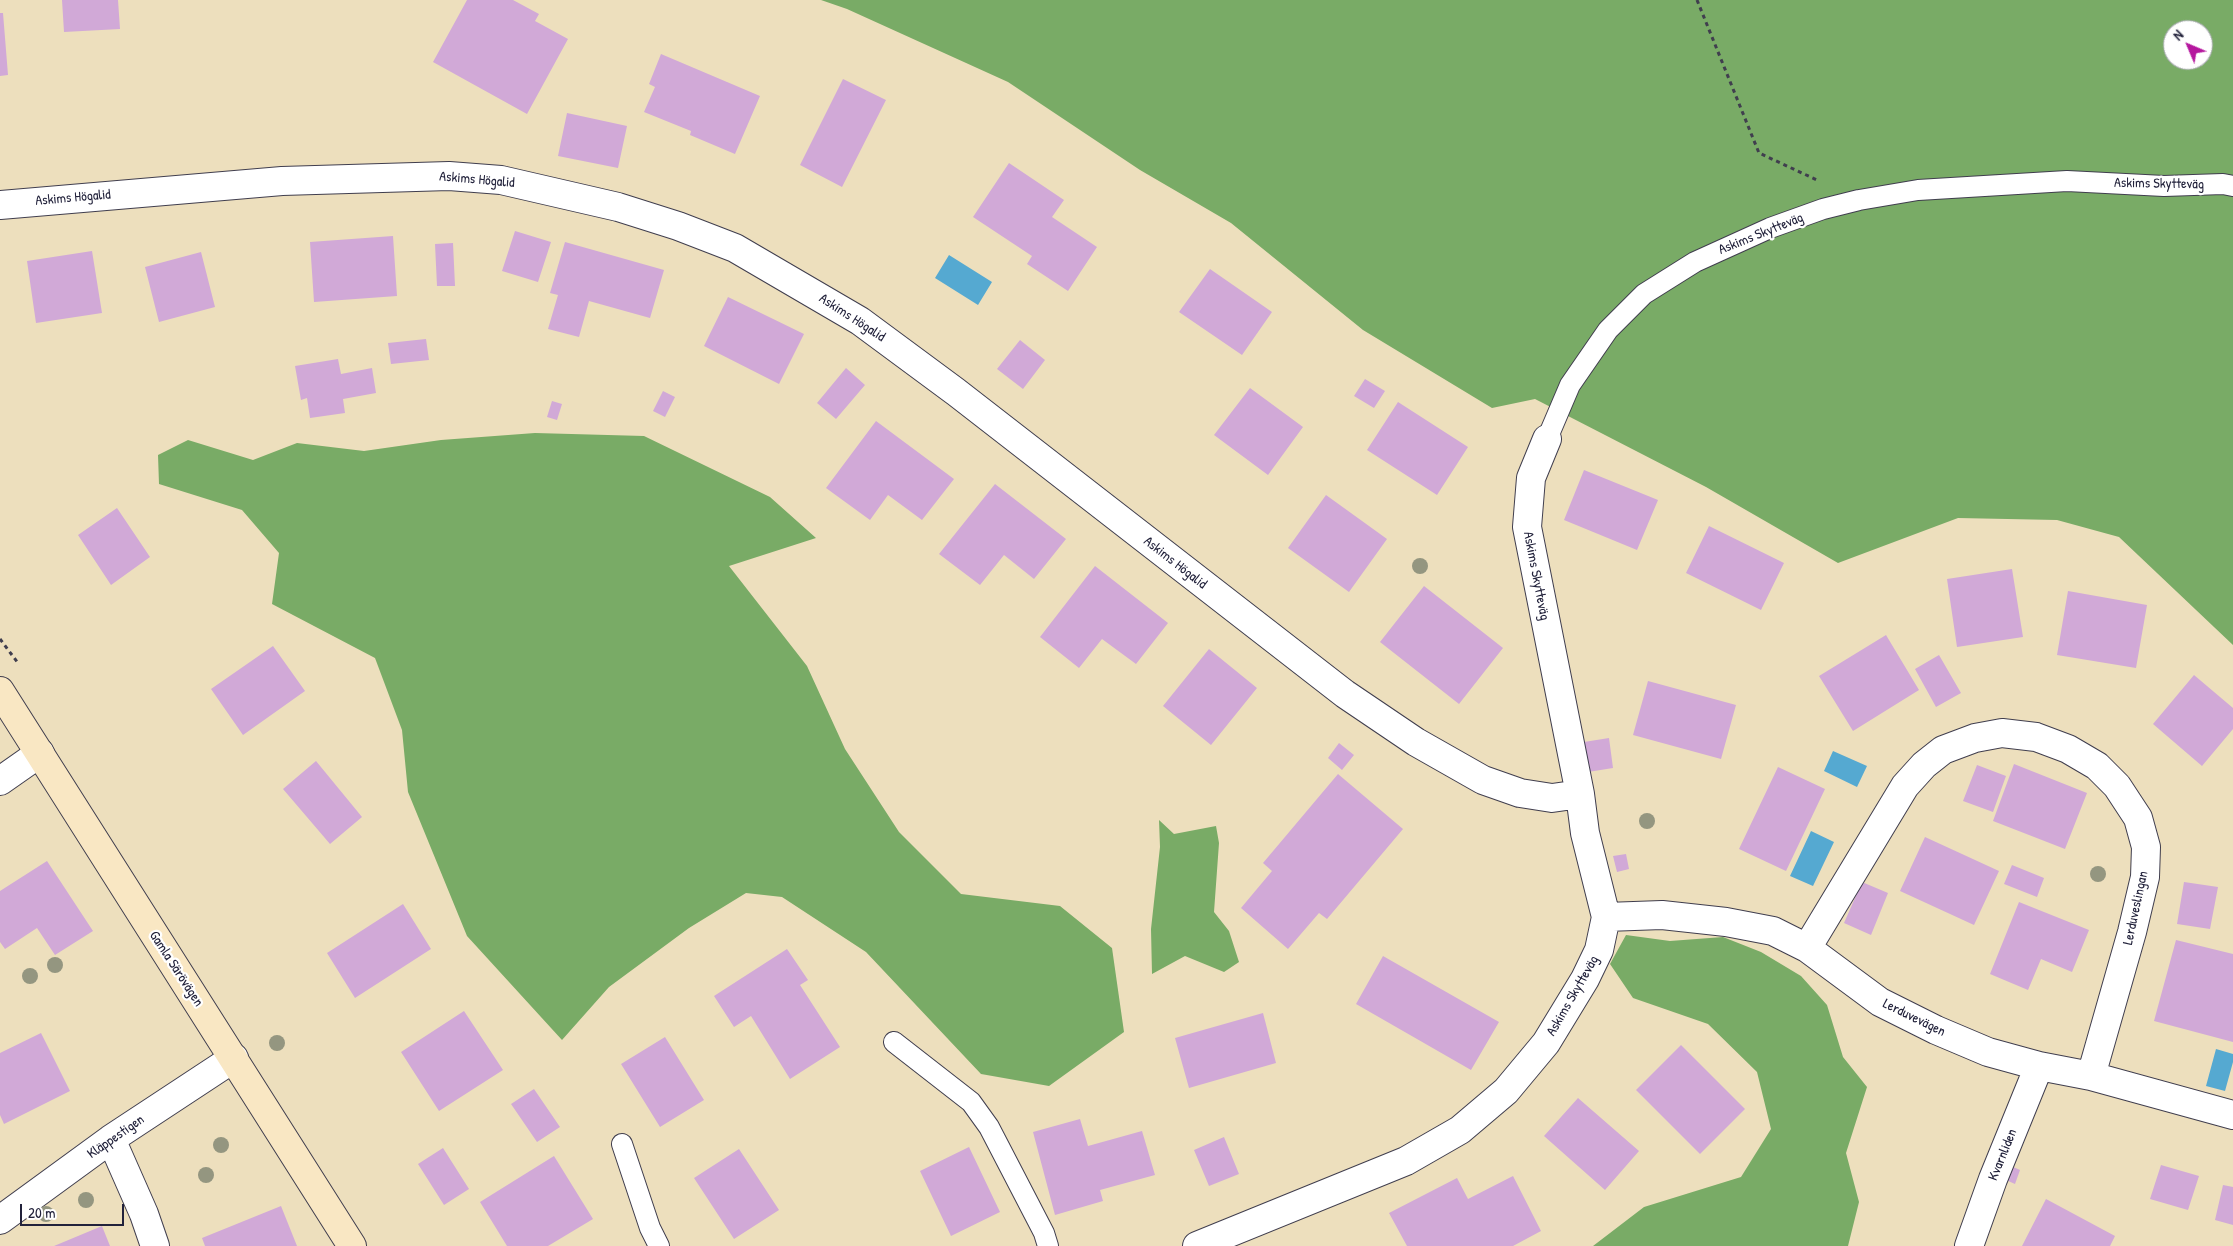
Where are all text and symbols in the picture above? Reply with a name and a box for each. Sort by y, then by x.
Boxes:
north arrow [2163,20,2213,70]
text: N [2168,25,2187,44]
street label: Askims Högalid [439,168,515,192]
street label: Askims Skytteväg [2114,175,2204,193]
street label: Askims Högalid [35,186,111,210]
street label: Askims Skytteväg [1716,209,1806,259]
street label: Askims Högalid [816,290,888,346]
street label: Askims Skytteväg [1519,530,1553,622]
street label: Askims Högalid [1140,533,1210,593]
street label: Lerduveslingan [2120,870,2152,946]
street label: Gamla Särövägen [145,928,207,1010]
street label: Askims Skytteväg [1543,953,1603,1039]
street label: Lerduvevägen [1880,996,1948,1040]
street label: Kläppestigen [84,1111,148,1163]
street label: Kvarnliden [1985,1127,2021,1183]
scale bar [22,1194,126,1226]
text: 20 m [28,1202,55,1223]

